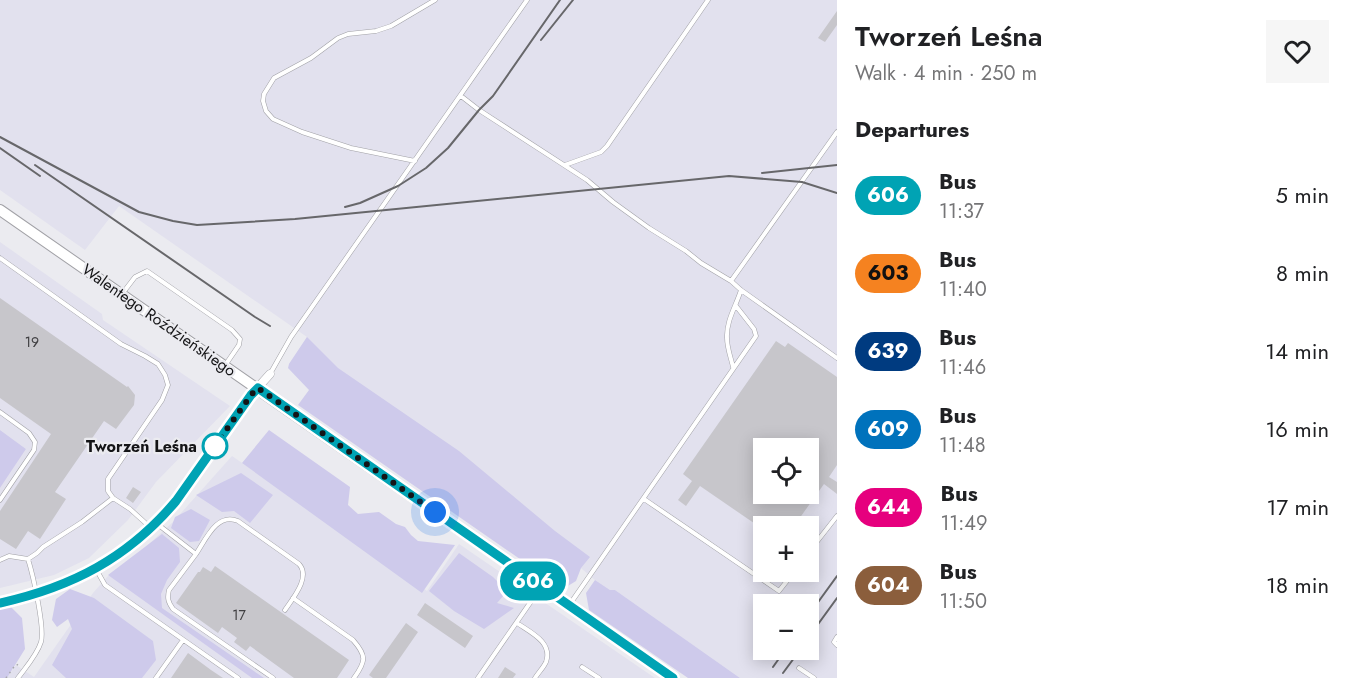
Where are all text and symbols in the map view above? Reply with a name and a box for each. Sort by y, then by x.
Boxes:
text: Tworzeń Leśna [855,16,1043,57]
button: heart [1266,20,1329,83]
text: Walk · 4 min · 250 m [855,59,1037,88]
text: Departures [855,113,969,145]
text: Bus [939,165,976,197]
text: 5 min [1276,179,1329,211]
text: 606 [867,180,909,210]
text: 11:37 [939,197,984,226]
text: Bus [939,243,976,275]
text: 8 min [1276,257,1329,289]
street label: Walentego Roździeńskiego [77,258,241,382]
text: 603 [868,258,909,288]
text: 11:40 [939,275,987,304]
text: Bus [939,321,976,353]
house number: 19 [25,332,39,352]
text: 14 min [1265,335,1329,367]
text: 639 [867,336,909,366]
text: 11:46 [939,353,986,382]
text: Bus [939,399,976,431]
text: 16 min [1265,413,1329,445]
text: 609 [867,414,909,444]
text: 11:48 [939,431,986,460]
marker: Tworzeń Leśna [202,433,228,459]
place label: Tworzeń Leśna [86,435,197,458]
map controls [753,438,819,660]
button: locate [753,438,819,504]
text: Bus [940,477,978,509]
text: 17 min [1267,491,1329,523]
text: 644 [867,492,910,522]
your location [420,497,450,527]
text: 11:49 [940,509,988,538]
button: + [753,516,819,582]
text: Bus [940,555,977,587]
line badge: 606 [498,562,568,600]
text: 606 [512,566,554,596]
text: 18 min [1266,569,1329,601]
text: 604 [867,570,910,600]
text: 11:50 [940,587,987,616]
button: − [753,594,819,660]
house number: 17 [232,605,246,625]

